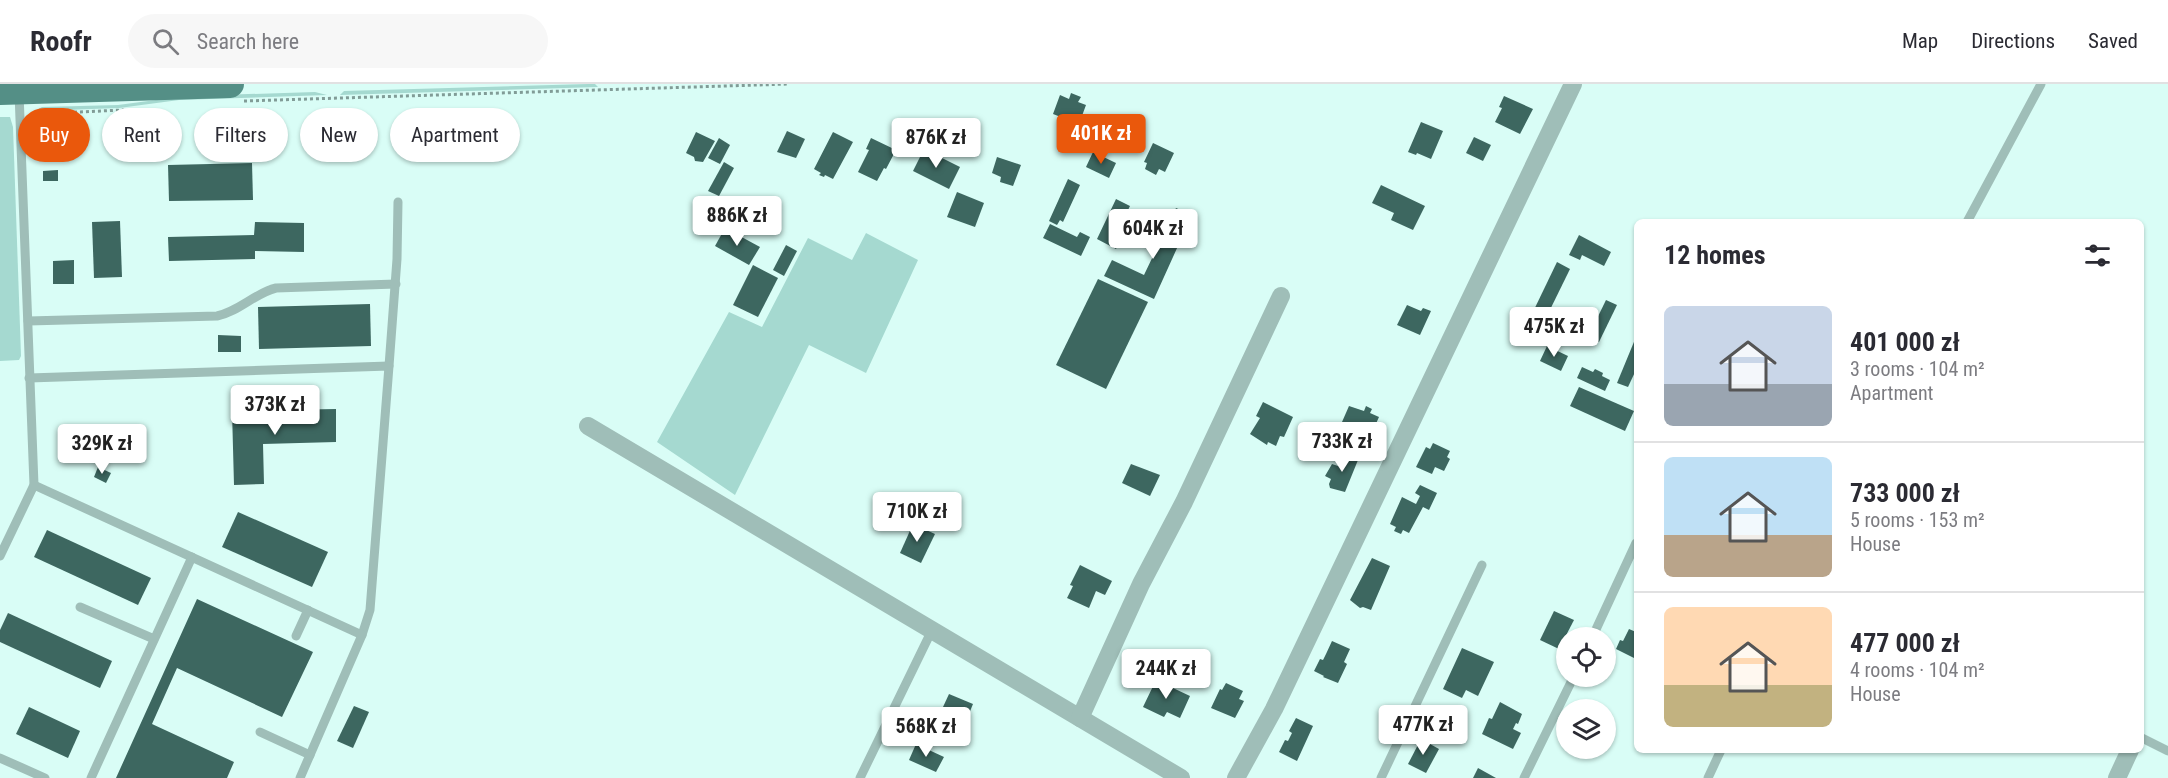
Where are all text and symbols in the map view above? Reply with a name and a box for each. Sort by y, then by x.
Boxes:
search box [128,14,548,68]
text: Roofr [30,25,92,58]
icon: search [149,25,182,58]
text: Search here [197,29,299,54]
text: Map [1902,29,1938,53]
text: Directions [1971,29,2055,53]
text: Saved [2088,29,2138,53]
chip: Buy [18,108,90,162]
chip: Rent [102,108,182,162]
chip: Filters [194,108,288,162]
chip: New [300,108,378,162]
chip: Apartment [390,108,520,162]
pin: 401K zł [1046,114,1156,165]
pin: 876K zł [881,118,991,169]
text: 401K zł [1071,121,1131,145]
text: 876K zł [906,125,966,149]
pin: 886K zł [682,196,792,247]
text: 886K zł [707,203,767,227]
pin: 604K zł [1098,209,1208,260]
text: 604K zł [1123,216,1183,240]
icon: filters [2081,239,2114,272]
text: 12 homes [1664,240,1766,270]
pin: 475K zł [1499,307,1609,358]
text: 475K zł [1524,314,1584,338]
text: 401 000 zł [1850,327,1960,357]
icon: home [1712,330,1784,402]
text: 3 rooms · 104 m² [1850,357,1985,381]
text: Apartment [1850,381,1934,405]
pin: 373K zł [220,385,330,436]
text: 373K zł [245,392,305,416]
pin: 733K zł [1287,422,1397,473]
pin: 329K zł [47,424,157,475]
text: 733K zł [1312,429,1372,453]
text: 329K zł [72,431,132,455]
text: 733 000 zł [1850,478,1960,508]
icon: home [1712,481,1784,553]
pin: 710K zł [862,492,972,543]
text: 710K zł [887,499,947,523]
text: 5 rooms · 153 m² [1850,508,1985,532]
text: House [1850,532,1901,556]
map controls [1556,627,1616,759]
button: locate [1556,627,1616,687]
text: 477 000 zł [1850,628,1960,658]
icon: home [1712,631,1784,703]
pin: 244K zł [1111,649,1221,700]
text: 244K zł [1136,656,1196,680]
text: 4 rooms · 104 m² [1850,658,1985,682]
text: House [1850,682,1901,706]
button: layers [1556,699,1616,759]
pin: 477K zł [1368,705,1478,756]
pin: 568K zł [871,707,981,758]
text: 477K zł [1393,712,1453,736]
text: 568K zł [896,714,956,738]

